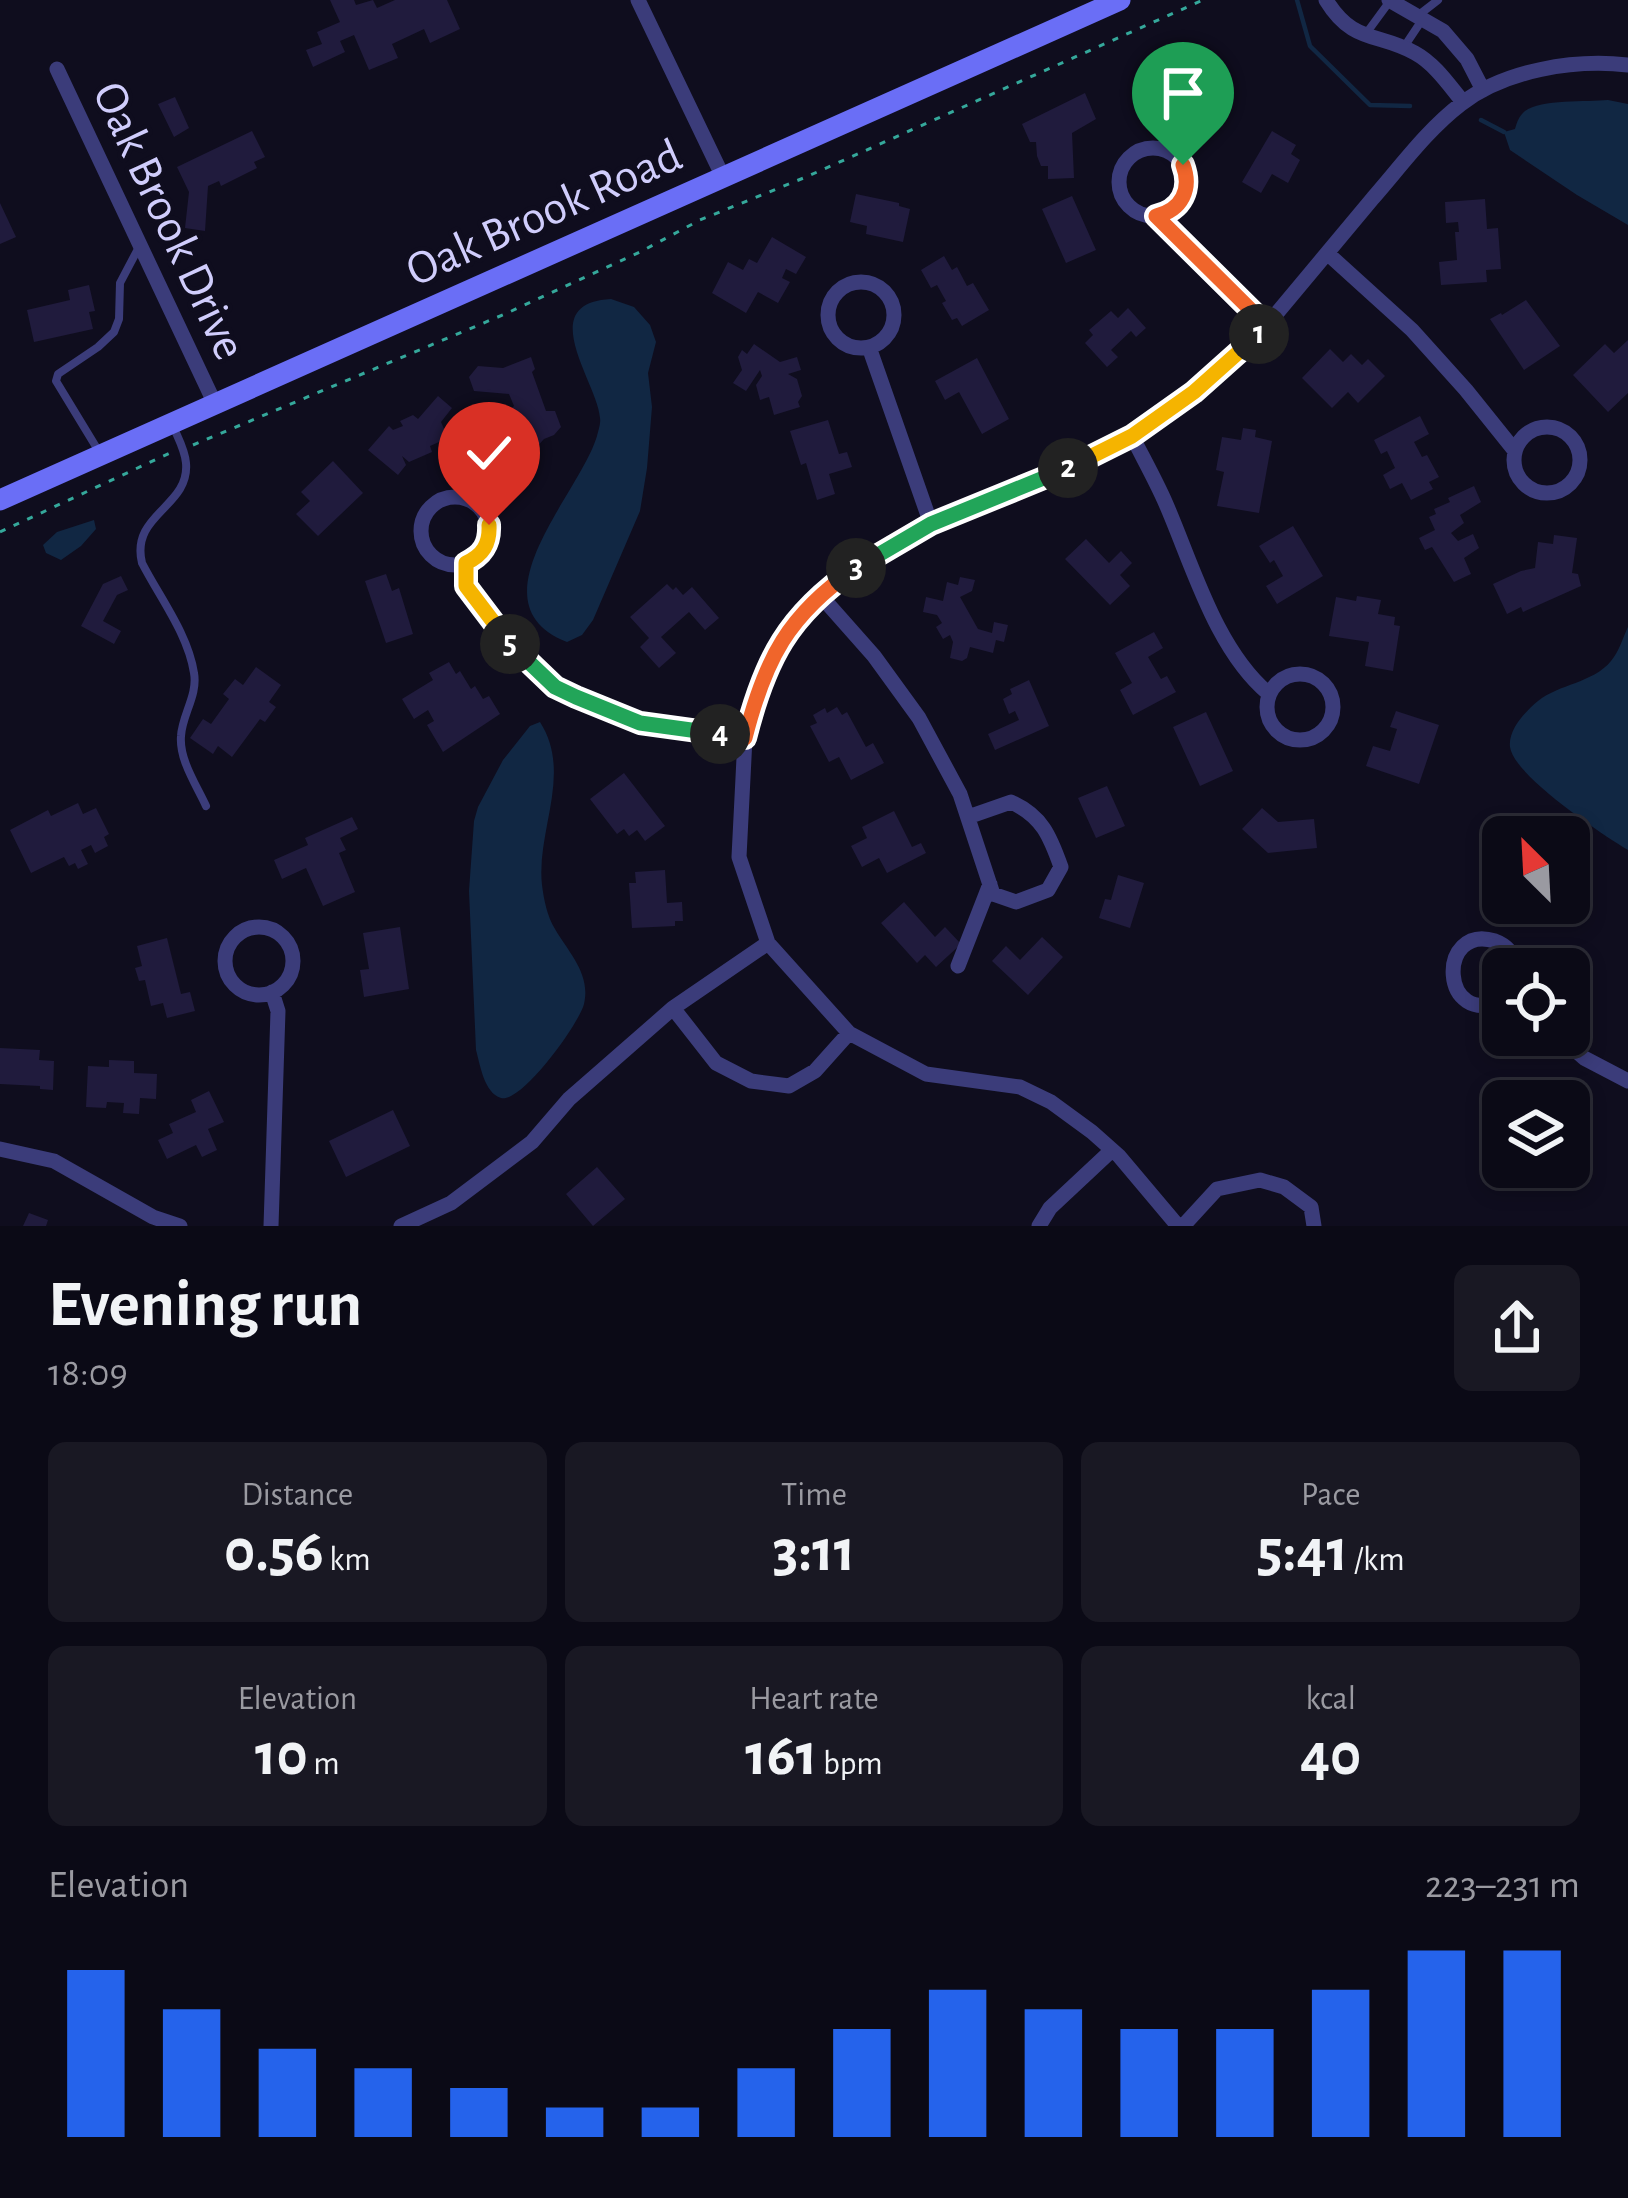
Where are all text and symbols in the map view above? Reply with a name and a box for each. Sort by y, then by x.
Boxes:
pin [1132,42,1234,165]
icon: arrive [1150,60,1216,126]
street label: Oak Brook Drive [83,75,253,367]
street label: Oak Brook Road [399,132,689,296]
pin: 1 [1229,304,1289,364]
text: 1 [1253,317,1265,350]
pin [438,402,540,525]
icon: check [456,420,522,486]
pin: 2 [1038,438,1098,498]
text: 2 [1060,451,1076,484]
pin: 3 [826,538,886,598]
text: 3 [849,551,863,584]
pin: 5 [480,614,540,674]
text: 5 [503,627,517,660]
pin: 4 [690,704,750,764]
text: 4 [712,717,728,750]
north arrow [1482,816,1590,924]
map controls [1482,816,1590,1188]
button: locate [1482,948,1590,1056]
button: layers [1482,1080,1590,1188]
button: share [1454,1265,1580,1391]
text: Evening run [48,1272,362,1338]
text: 18:09 [48,1354,128,1393]
text: Distance [241,1479,353,1512]
text: Time [781,1479,847,1512]
text: Pace [1301,1479,1360,1512]
text: 0.56 [224,1522,324,1582]
text: 3:11 [773,1522,855,1582]
text: 5:41 [1257,1522,1348,1582]
text: km [324,1544,371,1577]
text: /km [1348,1544,1405,1577]
text: Elevation [238,1683,357,1716]
text: Heart rate [749,1683,879,1716]
text: kcal [1306,1683,1356,1716]
text: 10 [255,1726,308,1786]
text: 161 [745,1726,817,1786]
text: 40 [1300,1726,1361,1786]
text: m [308,1748,340,1781]
text: bpm [817,1748,883,1781]
text: Elevation [48,1866,189,1905]
text: 223–231 m [1425,1866,1580,1905]

